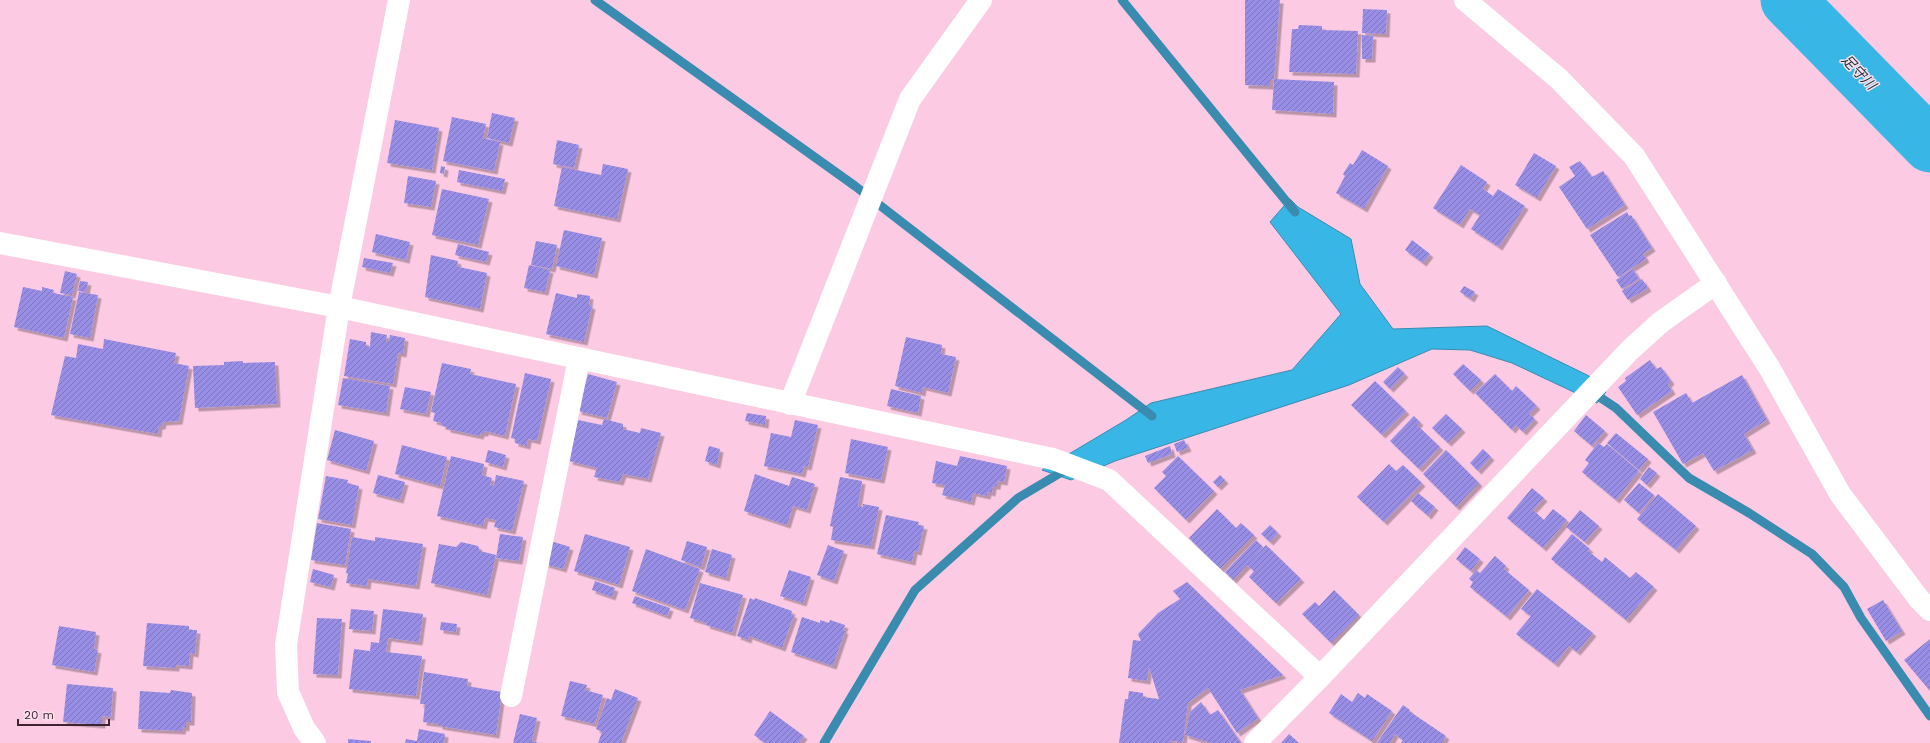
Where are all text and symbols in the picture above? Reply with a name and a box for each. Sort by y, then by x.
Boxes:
water label: 足守川 [1839,51,1881,94]
scale bar [18,701,109,727]
text: 20 m [24,708,54,722]

